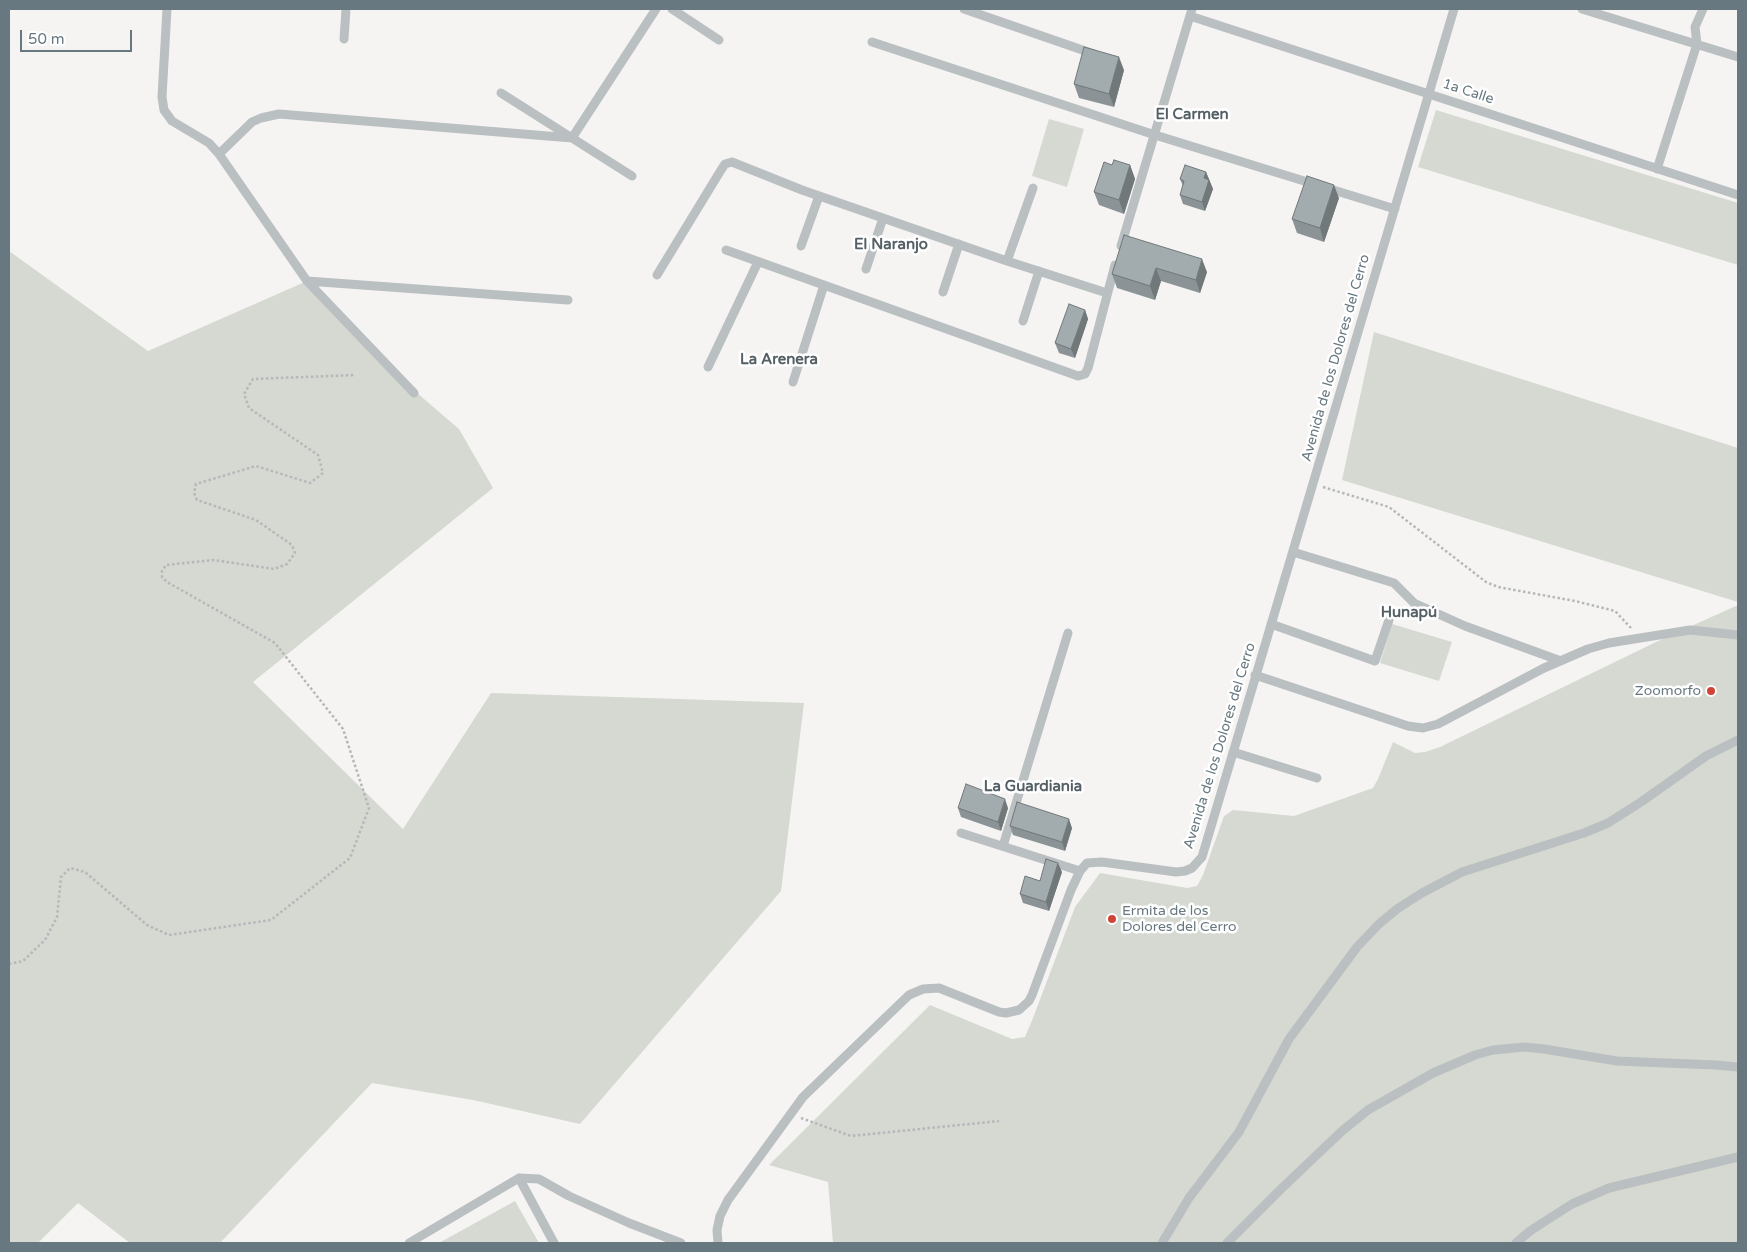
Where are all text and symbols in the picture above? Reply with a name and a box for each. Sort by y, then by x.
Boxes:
scale bar [22,20,135,52]
text: 50 m [28,30,65,48]
street label: 1a Calle [1440,76,1496,108]
district label: El Carmen [1155,106,1229,124]
district label: El Naranjo [854,236,928,254]
street label: Avenida de los Dolores del Cerro [1298,252,1374,464]
district label: La Arenera [740,351,818,369]
district label: Hunapú [1381,604,1437,622]
street label: Avenida de los Dolores del Cerro [1181,641,1259,851]
place label: Zoomorfo [1635,683,1701,699]
marker: Zoomorfo [1705,685,1717,697]
district label: La Guardiania [984,778,1082,796]
place label: Ermita de los Dolores del Cerro [1122,903,1237,936]
marker: Ermita de los Dolores del Cerro [1106,913,1118,925]

